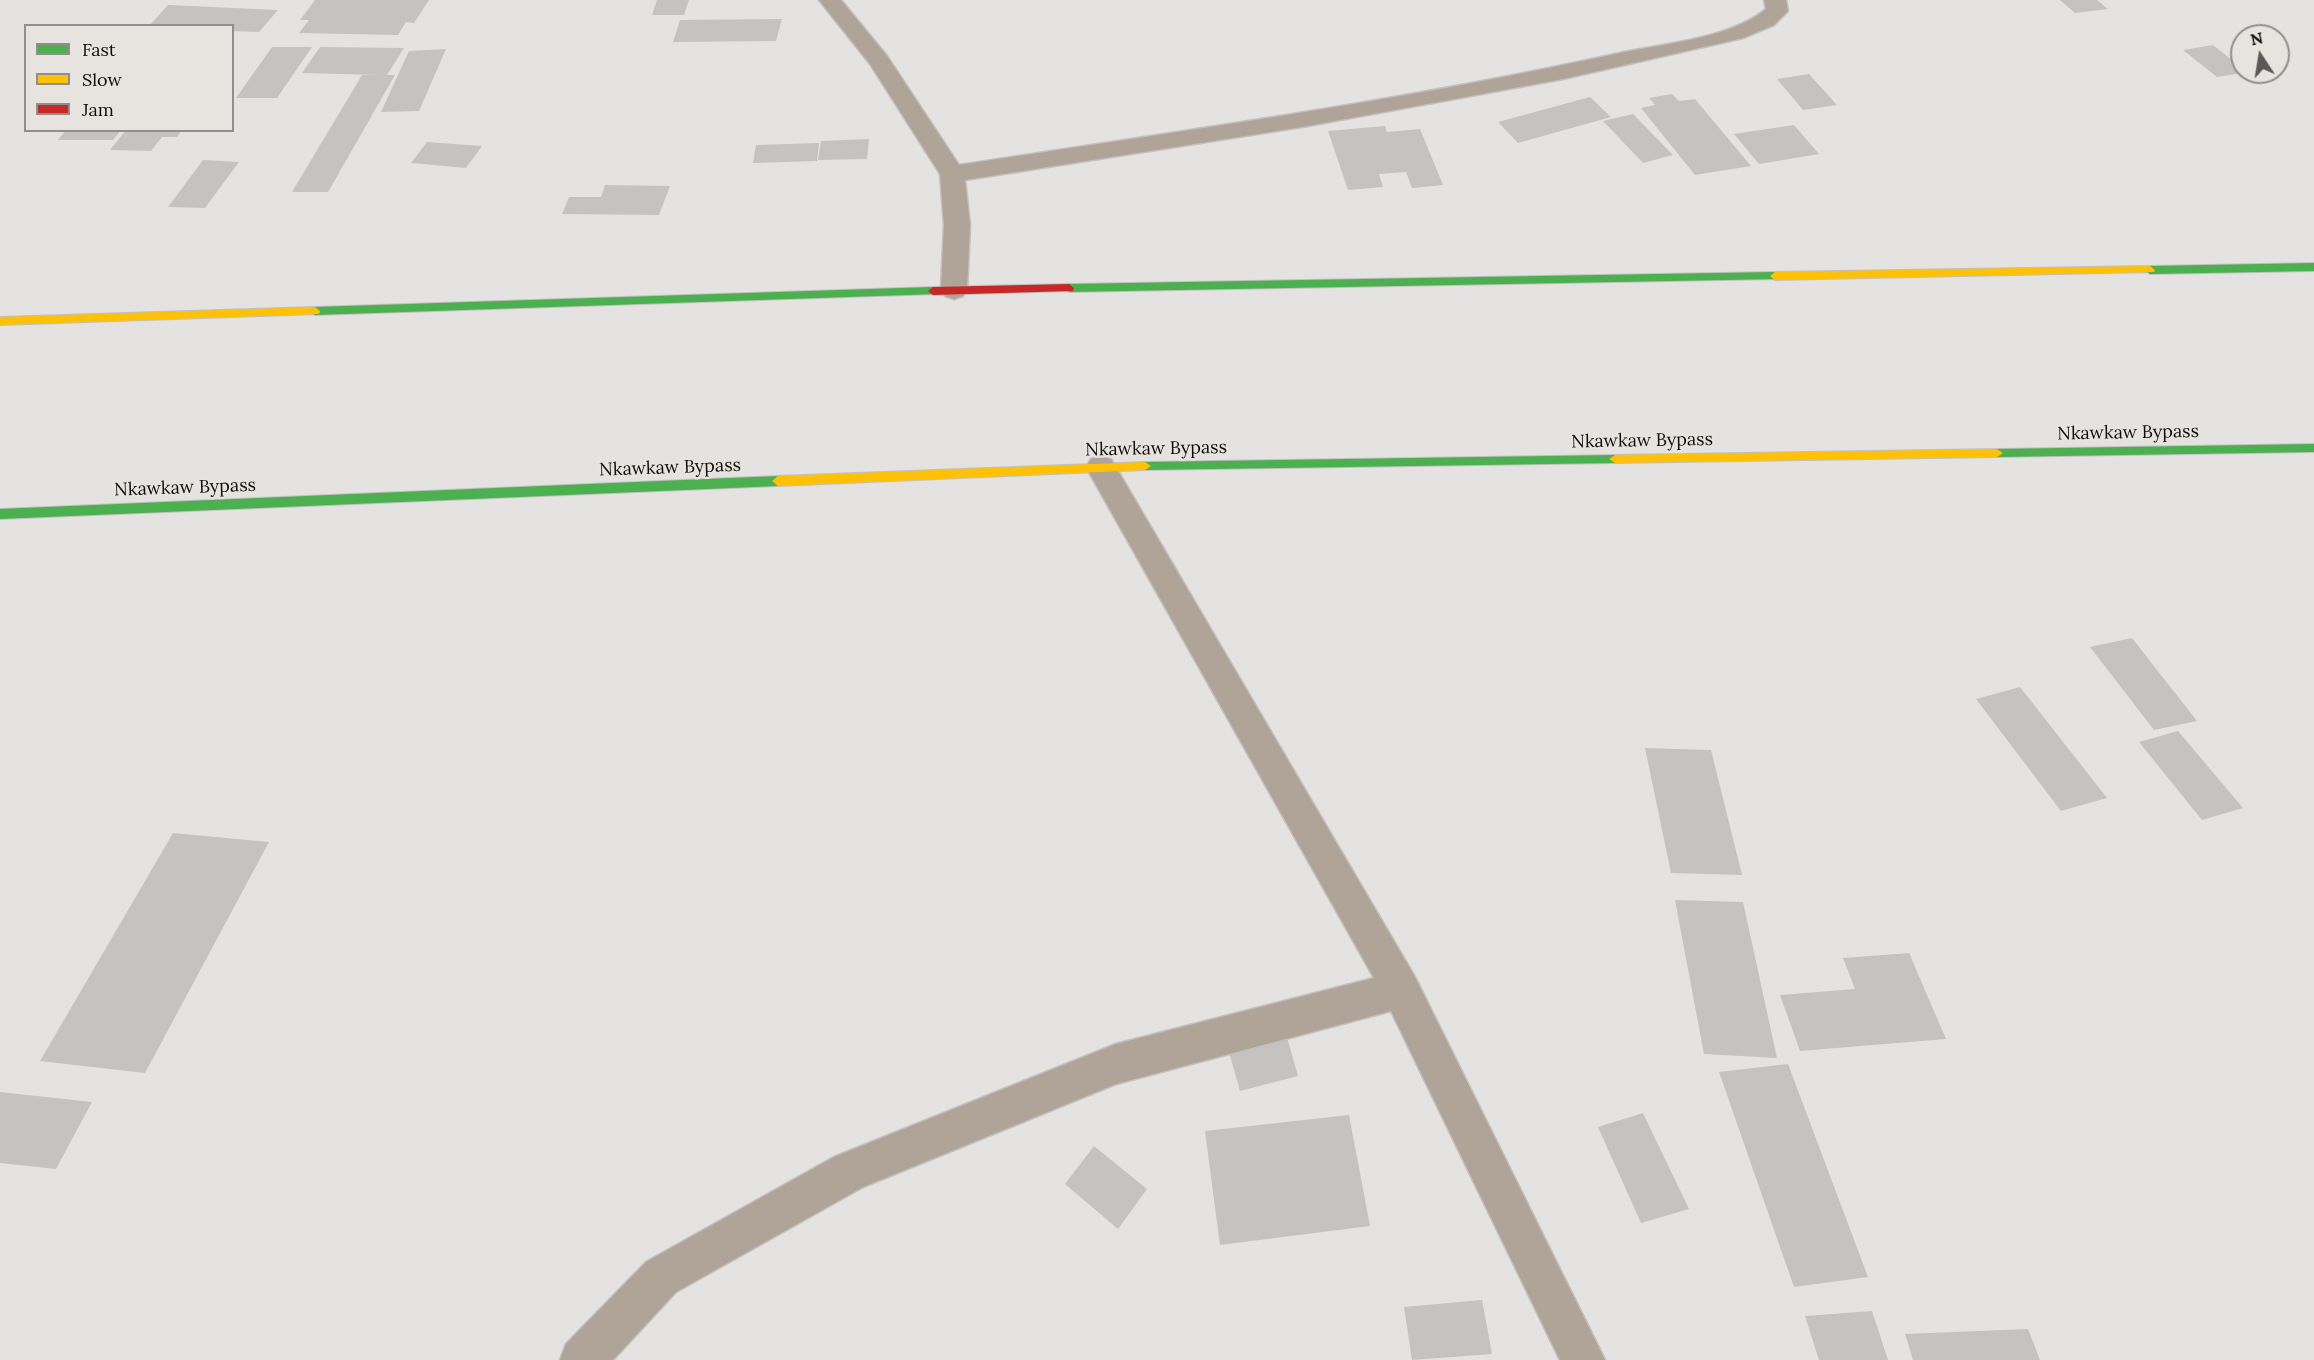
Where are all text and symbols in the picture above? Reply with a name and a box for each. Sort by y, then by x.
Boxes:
legend [24,24,234,132]
north arrow [2230,24,2290,84]
text: N [2249,27,2265,49]
text: Fast [82,38,116,61]
text: Slow [82,68,122,91]
text: Jam [82,98,114,121]
street label: Nkawkaw Bypass [2057,421,2199,445]
street label: Nkawkaw Bypass [1571,429,1713,453]
street label: Nkawkaw Bypass [1085,437,1227,461]
street label: Nkawkaw Bypass [599,455,741,481]
street label: Nkawkaw Bypass [114,475,256,501]

